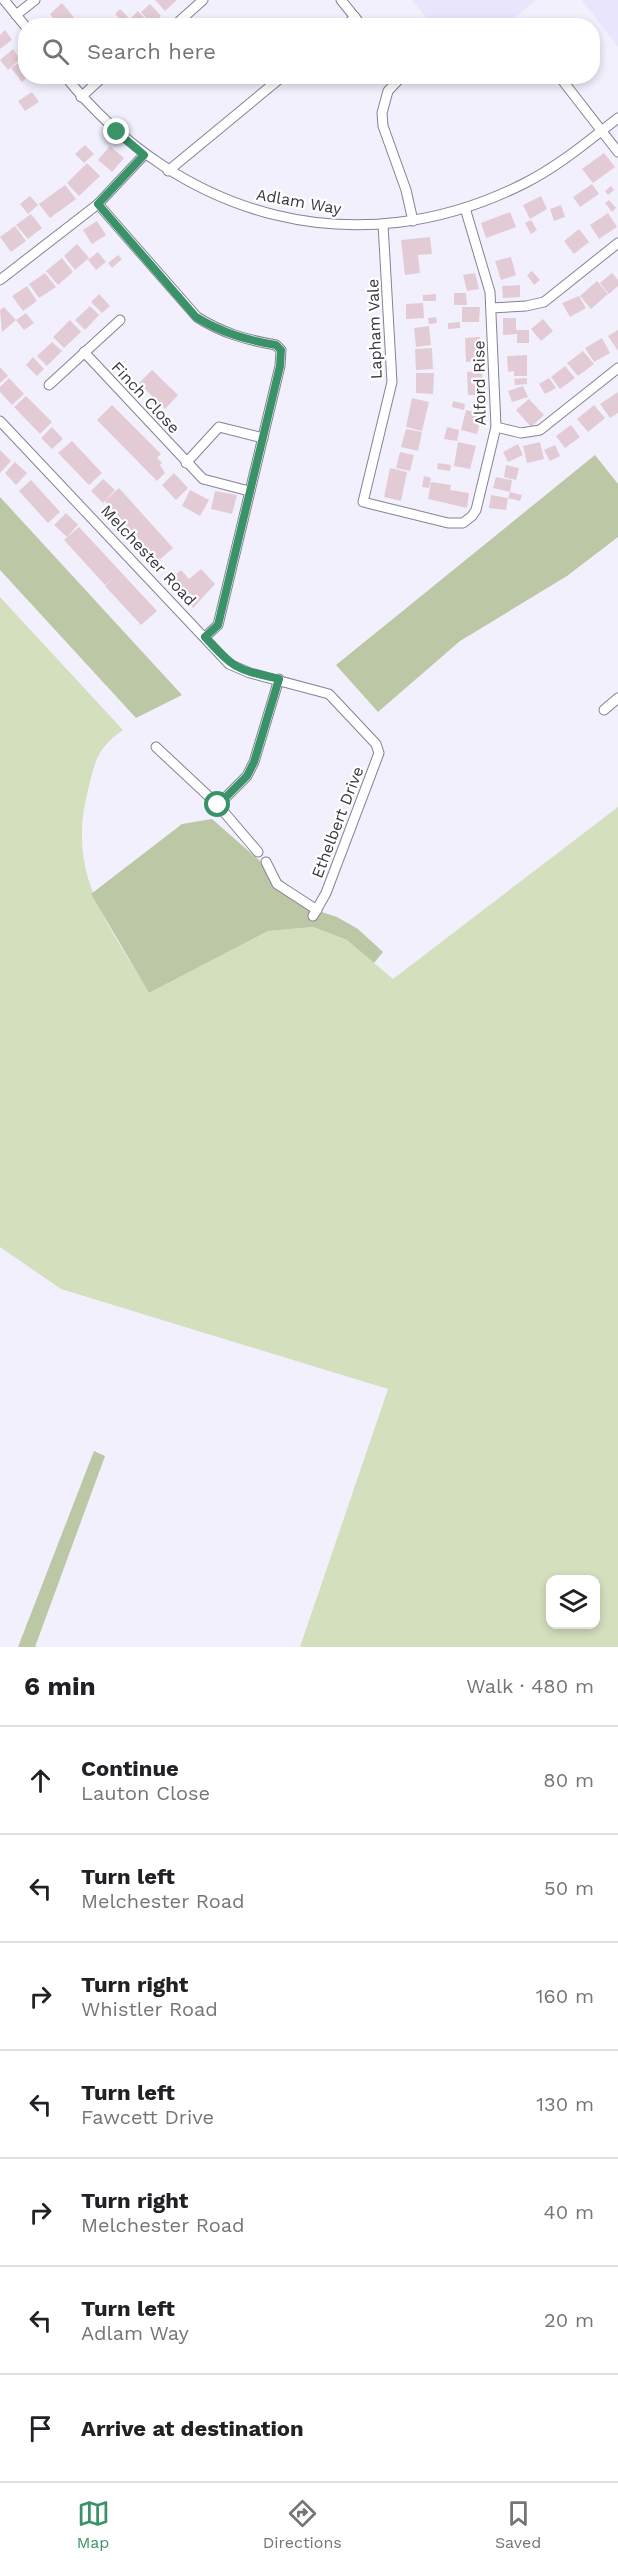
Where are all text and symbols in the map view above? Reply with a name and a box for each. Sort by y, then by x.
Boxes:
search box [18,18,600,84]
icon: search [39,35,72,68]
text: Search here [87,39,216,64]
route end [103,118,129,144]
street label: Adlam Way [255,185,344,218]
street label: Lapham Vale [363,278,386,379]
street label: Alford Rise [469,340,490,426]
street label: Finch Close [108,357,184,437]
street label: Melchester Road [97,501,200,610]
street label: Ethelbert Drive [307,764,367,881]
route start [204,791,230,817]
map controls [546,1575,600,1629]
button: layers [546,1575,600,1629]
text: 6 min [24,1671,96,1701]
text: Walk · 480 m [466,1674,594,1698]
text: Continue [81,1756,179,1781]
icon: ahead [24,1764,57,1797]
text: 80 m [543,1768,594,1792]
text: Lauton Close [81,1781,210,1805]
text: Turn left [81,1864,175,1889]
icon: left [24,1872,57,1905]
text: 50 m [544,1876,594,1900]
text: Melchester Road [81,1889,245,1913]
text: Turn right [81,1972,188,1997]
icon: right [24,1980,57,2013]
text: 160 m [536,1984,594,2008]
text: Whistler Road [81,1997,218,2021]
text: Turn left [81,2080,175,2105]
icon: left [24,2088,57,2121]
text: 130 m [536,2092,594,2116]
text: Fawcett Drive [81,2105,214,2129]
text: Turn right [81,2188,188,2213]
icon: right [24,2196,57,2229]
text: 40 m [543,2200,594,2224]
text: Melchester Road [81,2213,245,2237]
text: Turn left [81,2296,175,2321]
icon: left [24,2304,57,2337]
text: 20 m [544,2308,594,2332]
text: Adlam Way [81,2321,189,2345]
icon: arrive [24,2412,57,2445]
text: Arrive at destination [81,2416,304,2441]
tab: Map [77,2497,110,2552]
tab: Directions [263,2497,342,2552]
tab: Saved [495,2497,541,2552]

